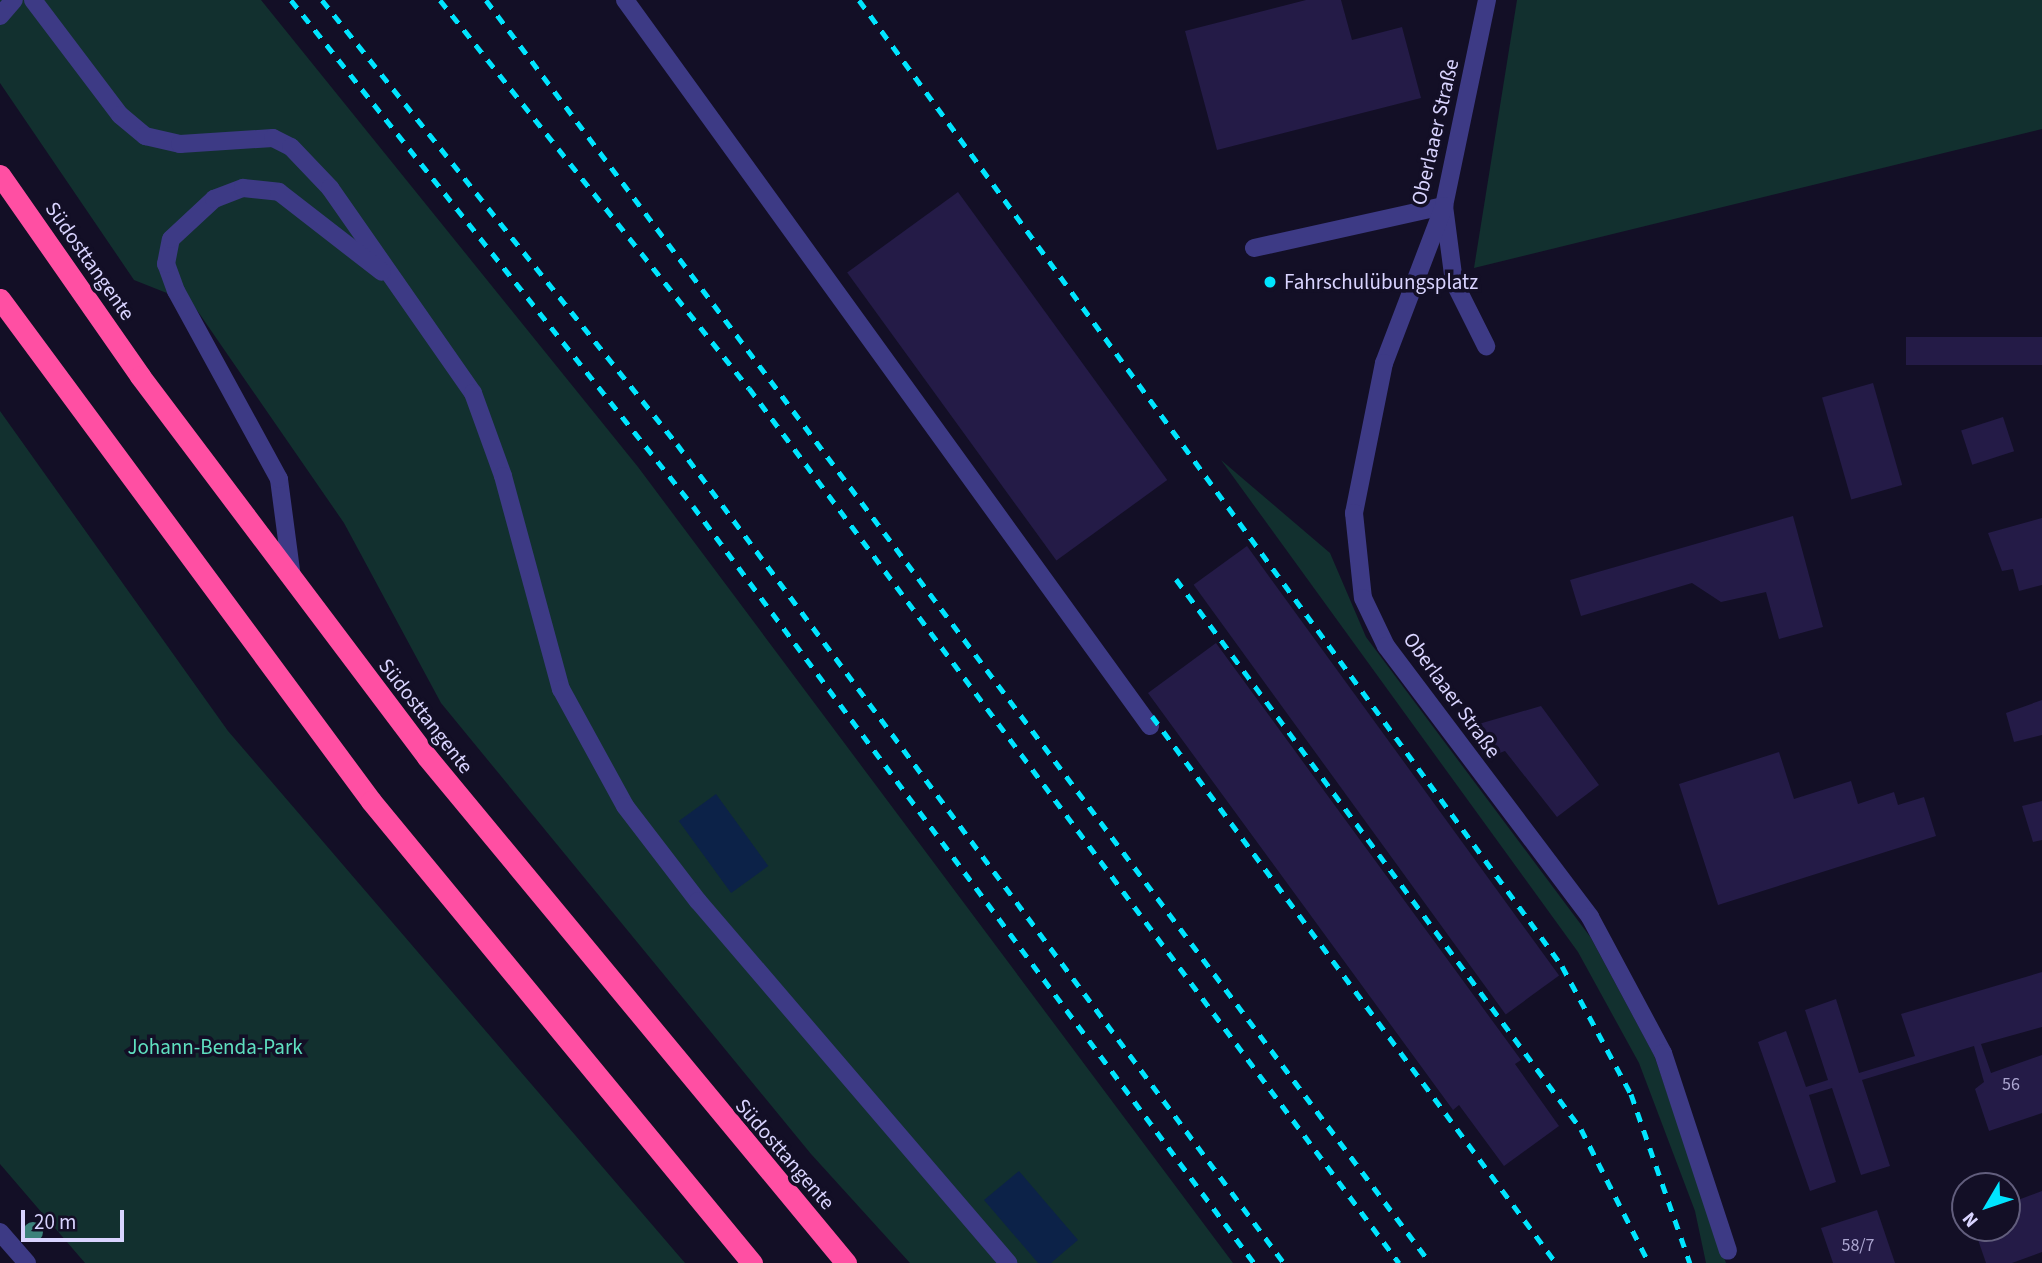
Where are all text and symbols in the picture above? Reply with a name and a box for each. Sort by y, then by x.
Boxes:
street label: Oberlaaer Straße [1406,56,1464,208]
street label: Südosttangente [40,197,140,325]
place label: Fahrschulübungsplatz [1284,269,1478,295]
marker: Fahrschulübungsplatz [1262,274,1278,290]
street label: Oberlaaer Straße [1398,627,1506,763]
street label: Südosttangente [373,654,479,778]
park label: Johann-Benda-Park [127,1034,303,1060]
house number: 56 [2002,1074,2020,1096]
street label: Südosttangente [730,1093,840,1215]
north arrow [1951,1172,2021,1242]
scale bar [24,1196,128,1240]
text: N [1956,1206,1985,1233]
text: 20 m [34,1207,76,1237]
house number: 58/7 [1841,1235,1875,1257]

